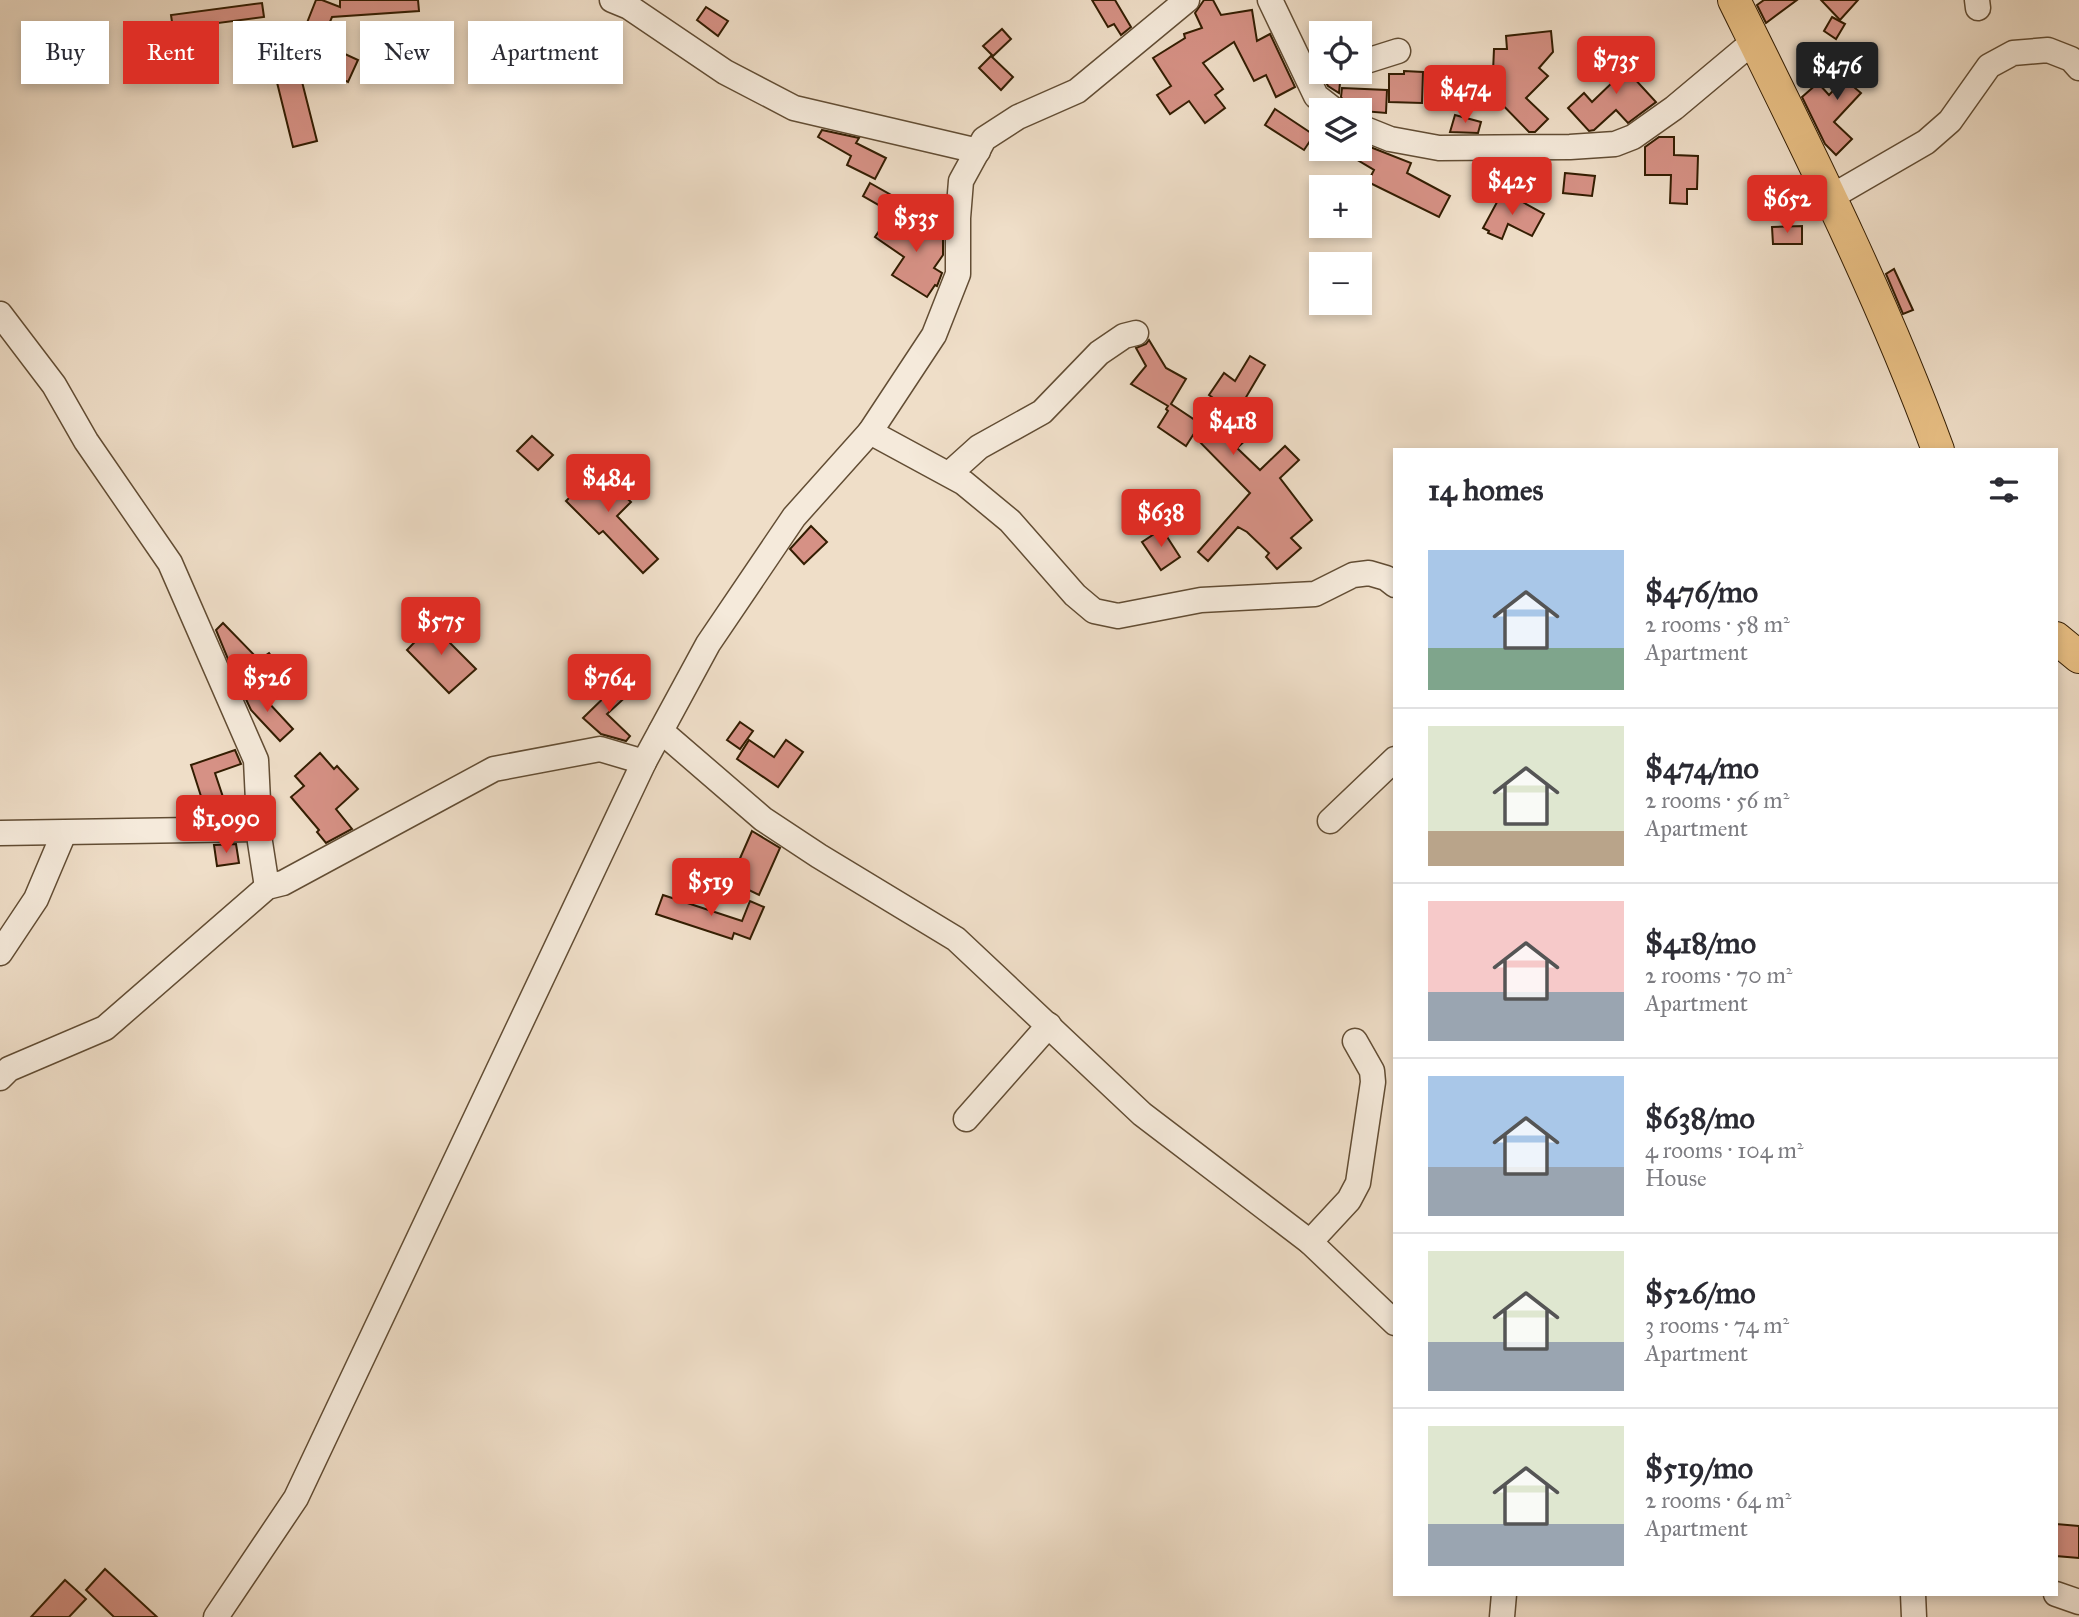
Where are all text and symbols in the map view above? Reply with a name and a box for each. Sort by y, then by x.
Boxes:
chip: Buy [21,21,109,84]
chip: Rent [123,21,219,84]
chip: Filters [233,21,346,84]
chip: New [360,21,454,84]
chip: Apartment [468,21,623,84]
map controls [1309,21,1372,315]
button: locate [1309,21,1372,84]
pin: $735 [1575,36,1657,96]
pin: $476 [1796,42,1878,102]
text: $735 [1593,45,1639,73]
text: $476 [1812,51,1862,79]
pin: $474 [1424,66,1506,125]
text: $474 [1440,74,1490,102]
button: layers [1309,98,1372,161]
pin: $425 [1471,158,1553,217]
text: $425 [1488,166,1536,194]
button: + [1309,175,1372,238]
pin: $652 [1746,176,1828,235]
text: $652 [1763,184,1811,212]
pin: $535 [875,194,957,254]
text: $535 [894,203,938,231]
button: − [1309,252,1372,315]
pin: $418 [1192,398,1274,457]
text: $418 [1209,406,1257,434]
pin: $484 [567,454,649,514]
text: $484 [582,463,634,491]
icon: filters [1985,471,2023,509]
text: 14 homes [1428,472,1543,508]
pin: $638 [1120,490,1202,549]
text: $638 [1137,498,1185,526]
text: $476/mo [1645,574,1758,610]
icon: home [1484,578,1568,662]
pin: $575 [400,598,482,657]
text: $575 [417,606,465,634]
text: 2 rooms · 58 m² [1645,610,1790,638]
text: Apartment [1645,638,1748,666]
pin: $526 [226,654,308,714]
pin: $764 [568,654,650,714]
text: $526 [243,663,291,691]
text: $764 [584,663,634,691]
text: $474/mo [1645,750,1759,786]
icon: home [1484,754,1568,838]
text: 2 rooms · 56 m² [1645,786,1789,814]
pin: $1,090 [169,796,283,855]
text: $1,090 [192,804,260,832]
text: Apartment [1645,814,1748,842]
pin: $519 [670,858,752,918]
text: $519 [688,867,734,895]
text: $418/mo [1645,925,1756,961]
icon: home [1484,929,1568,1013]
text: 2 rooms · 70 m² [1645,961,1793,989]
text: Apartment [1645,989,1748,1017]
text: $638/mo [1645,1100,1755,1136]
icon: home [1484,1104,1568,1188]
text: 4 rooms · 104 m² [1645,1136,1804,1164]
text: House [1645,1164,1707,1192]
text: $526/mo [1645,1275,1756,1311]
icon: home [1484,1279,1568,1363]
text: 3 rooms · 74 m² [1645,1311,1789,1339]
text: Apartment [1645,1339,1748,1367]
text: $519/mo [1645,1450,1753,1486]
icon: home [1484,1454,1568,1538]
text: 2 rooms · 64 m² [1645,1486,1791,1514]
text: Apartment [1645,1514,1748,1542]

